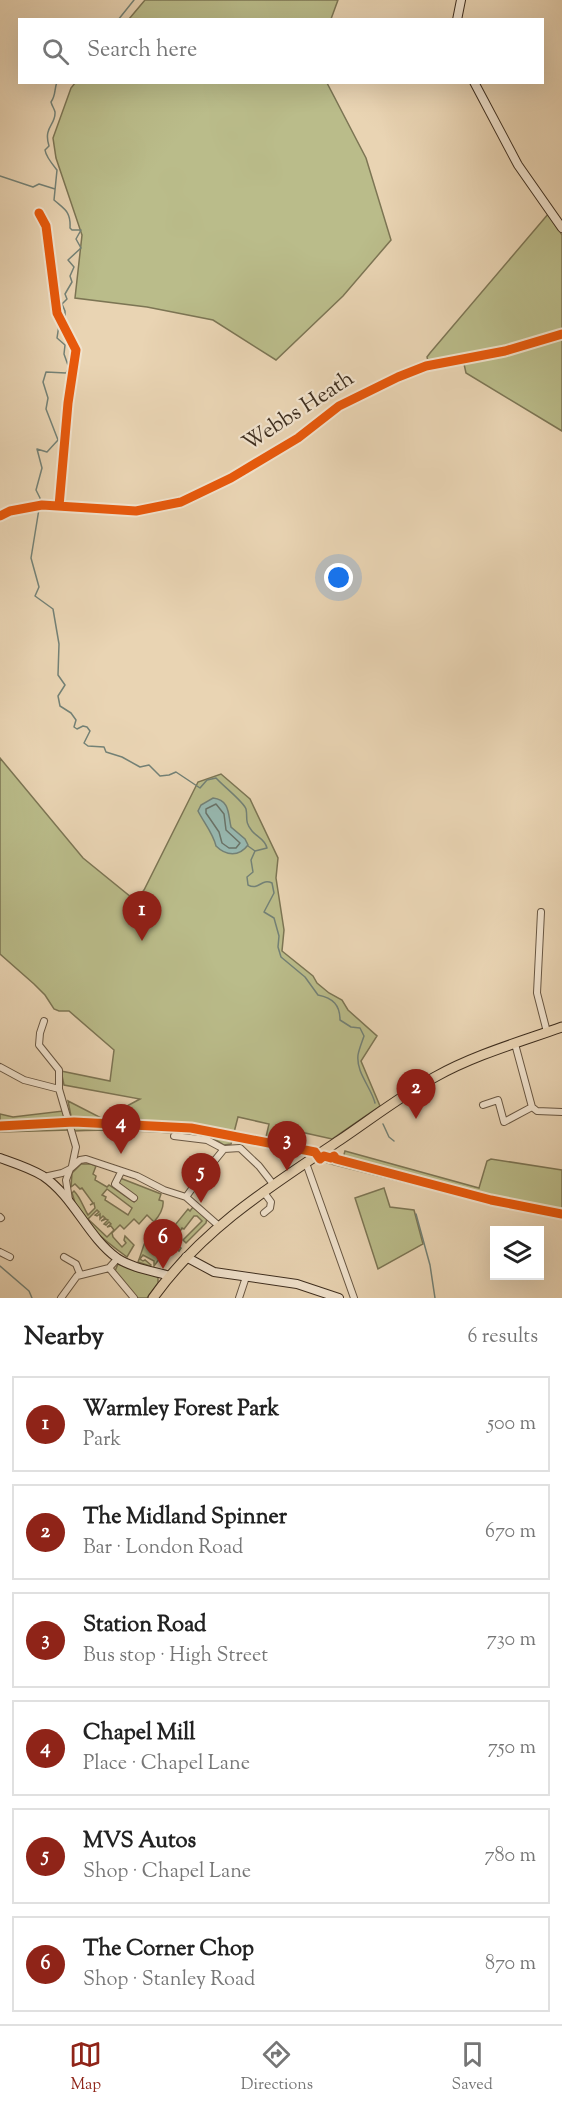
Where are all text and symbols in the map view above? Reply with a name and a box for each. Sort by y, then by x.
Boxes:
search box [18,18,544,84]
icon: search [39,35,72,68]
text: Search here [87,35,197,67]
street label: Webbs Heath [237,364,361,460]
your location [324,563,353,592]
pin: 1 [122,892,162,941]
pin: 2 [396,1070,436,1119]
pin: 4 [102,1104,140,1154]
pin: 3 [268,1122,306,1171]
pin: 5 [182,1154,220,1203]
pin: 6 [144,1220,182,1269]
map controls [490,1226,544,1280]
button: layers [490,1226,544,1280]
text: Nearby [24,1319,104,1356]
text: 6 results [468,1323,538,1352]
text: Warmley Forest Park [83,1394,279,1426]
text: 1 [42,1410,49,1439]
text: 500 m [487,1410,536,1439]
text: Park [83,1426,121,1455]
text: The Midland Spinner [83,1502,287,1534]
text: 2 [41,1518,50,1547]
text: 670 m [485,1518,536,1547]
text: Bar · London Road [83,1534,243,1563]
text: Station Road [83,1610,206,1642]
text: 3 [41,1626,50,1655]
text: 730 m [487,1626,536,1655]
text: Bus stop · High Street [83,1642,268,1671]
text: Chapel Mill [83,1718,196,1750]
text: 4 [40,1734,51,1763]
text: 750 m [488,1734,536,1763]
text: Place · Chapel Lane [83,1750,250,1779]
text: MVS Autos [83,1826,196,1858]
text: 5 [42,1842,49,1871]
text: 780 m [485,1842,536,1871]
text: Shop · Chapel Lane [83,1858,251,1887]
text: The Corner Chop [83,1934,254,1966]
text: 6 [41,1950,50,1979]
text: 870 m [485,1950,536,1979]
text: Shop · Stanley Road [83,1966,255,1995]
tab: Map [69,2038,102,2097]
tab: Directions [241,2038,313,2097]
tab: Saved [452,2038,493,2097]

